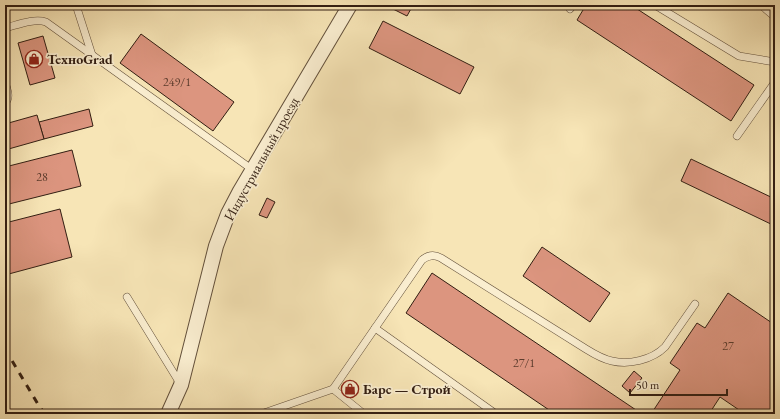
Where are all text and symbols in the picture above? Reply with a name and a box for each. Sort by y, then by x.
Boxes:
shop icon: ТехноGrad [24,49,44,69]
place label: ТехноGrad [47,50,113,68]
house number: 249/1 [163,74,191,90]
street label: Индустриальный проезд [219,93,303,224]
house number: 28 [36,169,48,185]
house number: 27 [722,338,734,354]
house number: 27/1 [513,355,535,371]
scale bar [630,371,727,397]
text: 50 m [636,377,660,393]
shop icon: Барс — Строй [340,379,360,399]
place label: Барс — Строй [363,380,451,398]

